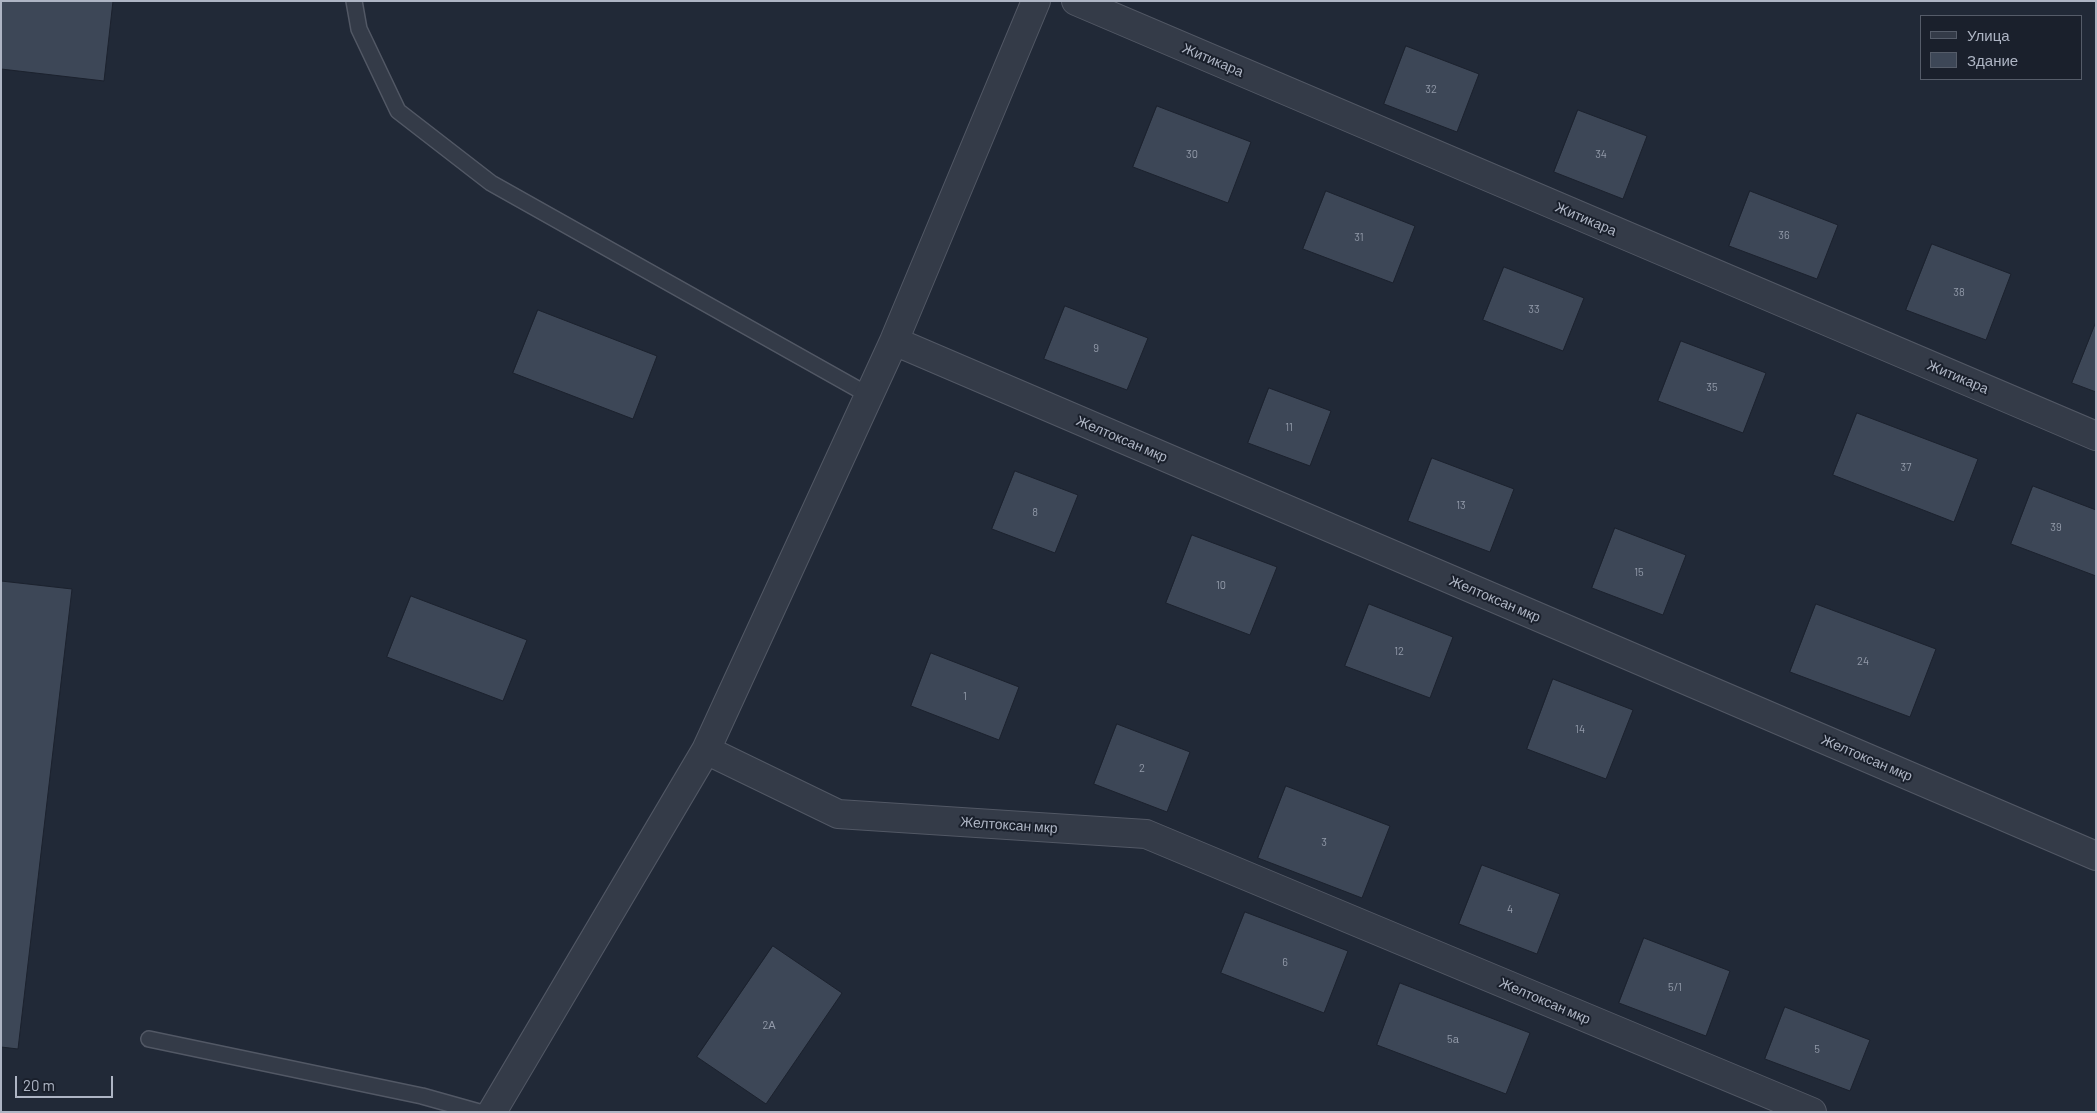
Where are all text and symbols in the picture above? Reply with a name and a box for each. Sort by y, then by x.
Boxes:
legend [1920,15,2082,80]
text: Улица [1967,26,2010,44]
street label: Житикара [1180,40,1246,80]
text: Здание [1967,51,2018,69]
house number: 32 [1425,82,1437,96]
house number: 30 [1186,147,1198,161]
house number: 34 [1595,147,1607,161]
street label: Житикара [1553,199,1619,239]
house number: 36 [1778,228,1790,242]
house number: 31 [1354,230,1364,244]
house number: 38 [1953,285,1965,299]
house number: 33 [1528,302,1540,316]
house number: 9 [1093,341,1099,355]
street label: Житикара [1925,357,1991,397]
house number: 35 [1706,380,1718,394]
street label: Желтоксан мкр [1074,412,1170,466]
house number: 11 [1285,420,1293,434]
house number: 37 [1901,460,1911,474]
house number: 13 [1456,498,1466,512]
house number: 8 [1032,505,1038,519]
house number: 39 [2050,520,2062,534]
house number: 15 [1634,565,1644,579]
street label: Желтоксан мкр [1447,572,1543,626]
house number: 10 [1216,578,1226,592]
house number: 12 [1394,644,1404,658]
house number: 24 [1857,654,1869,668]
house number: 1 [963,689,967,703]
house number: 14 [1575,722,1585,736]
street label: Желтоксан мкр [1819,731,1915,785]
house number: 2 [1139,761,1145,775]
street label: Желтоксан мкр [960,813,1058,837]
house number: 3 [1321,835,1327,849]
house number: 4 [1507,902,1513,916]
house number: 6 [1282,955,1288,969]
street label: Желтоксан мкр [1497,974,1593,1028]
house number: 5/1 [1668,980,1682,994]
house number: 2А [762,1018,776,1032]
house number: 5а [1447,1032,1459,1046]
house number: 5 [1814,1042,1820,1056]
scale bar [18,1066,115,1098]
text: 20 m [23,1076,55,1094]

